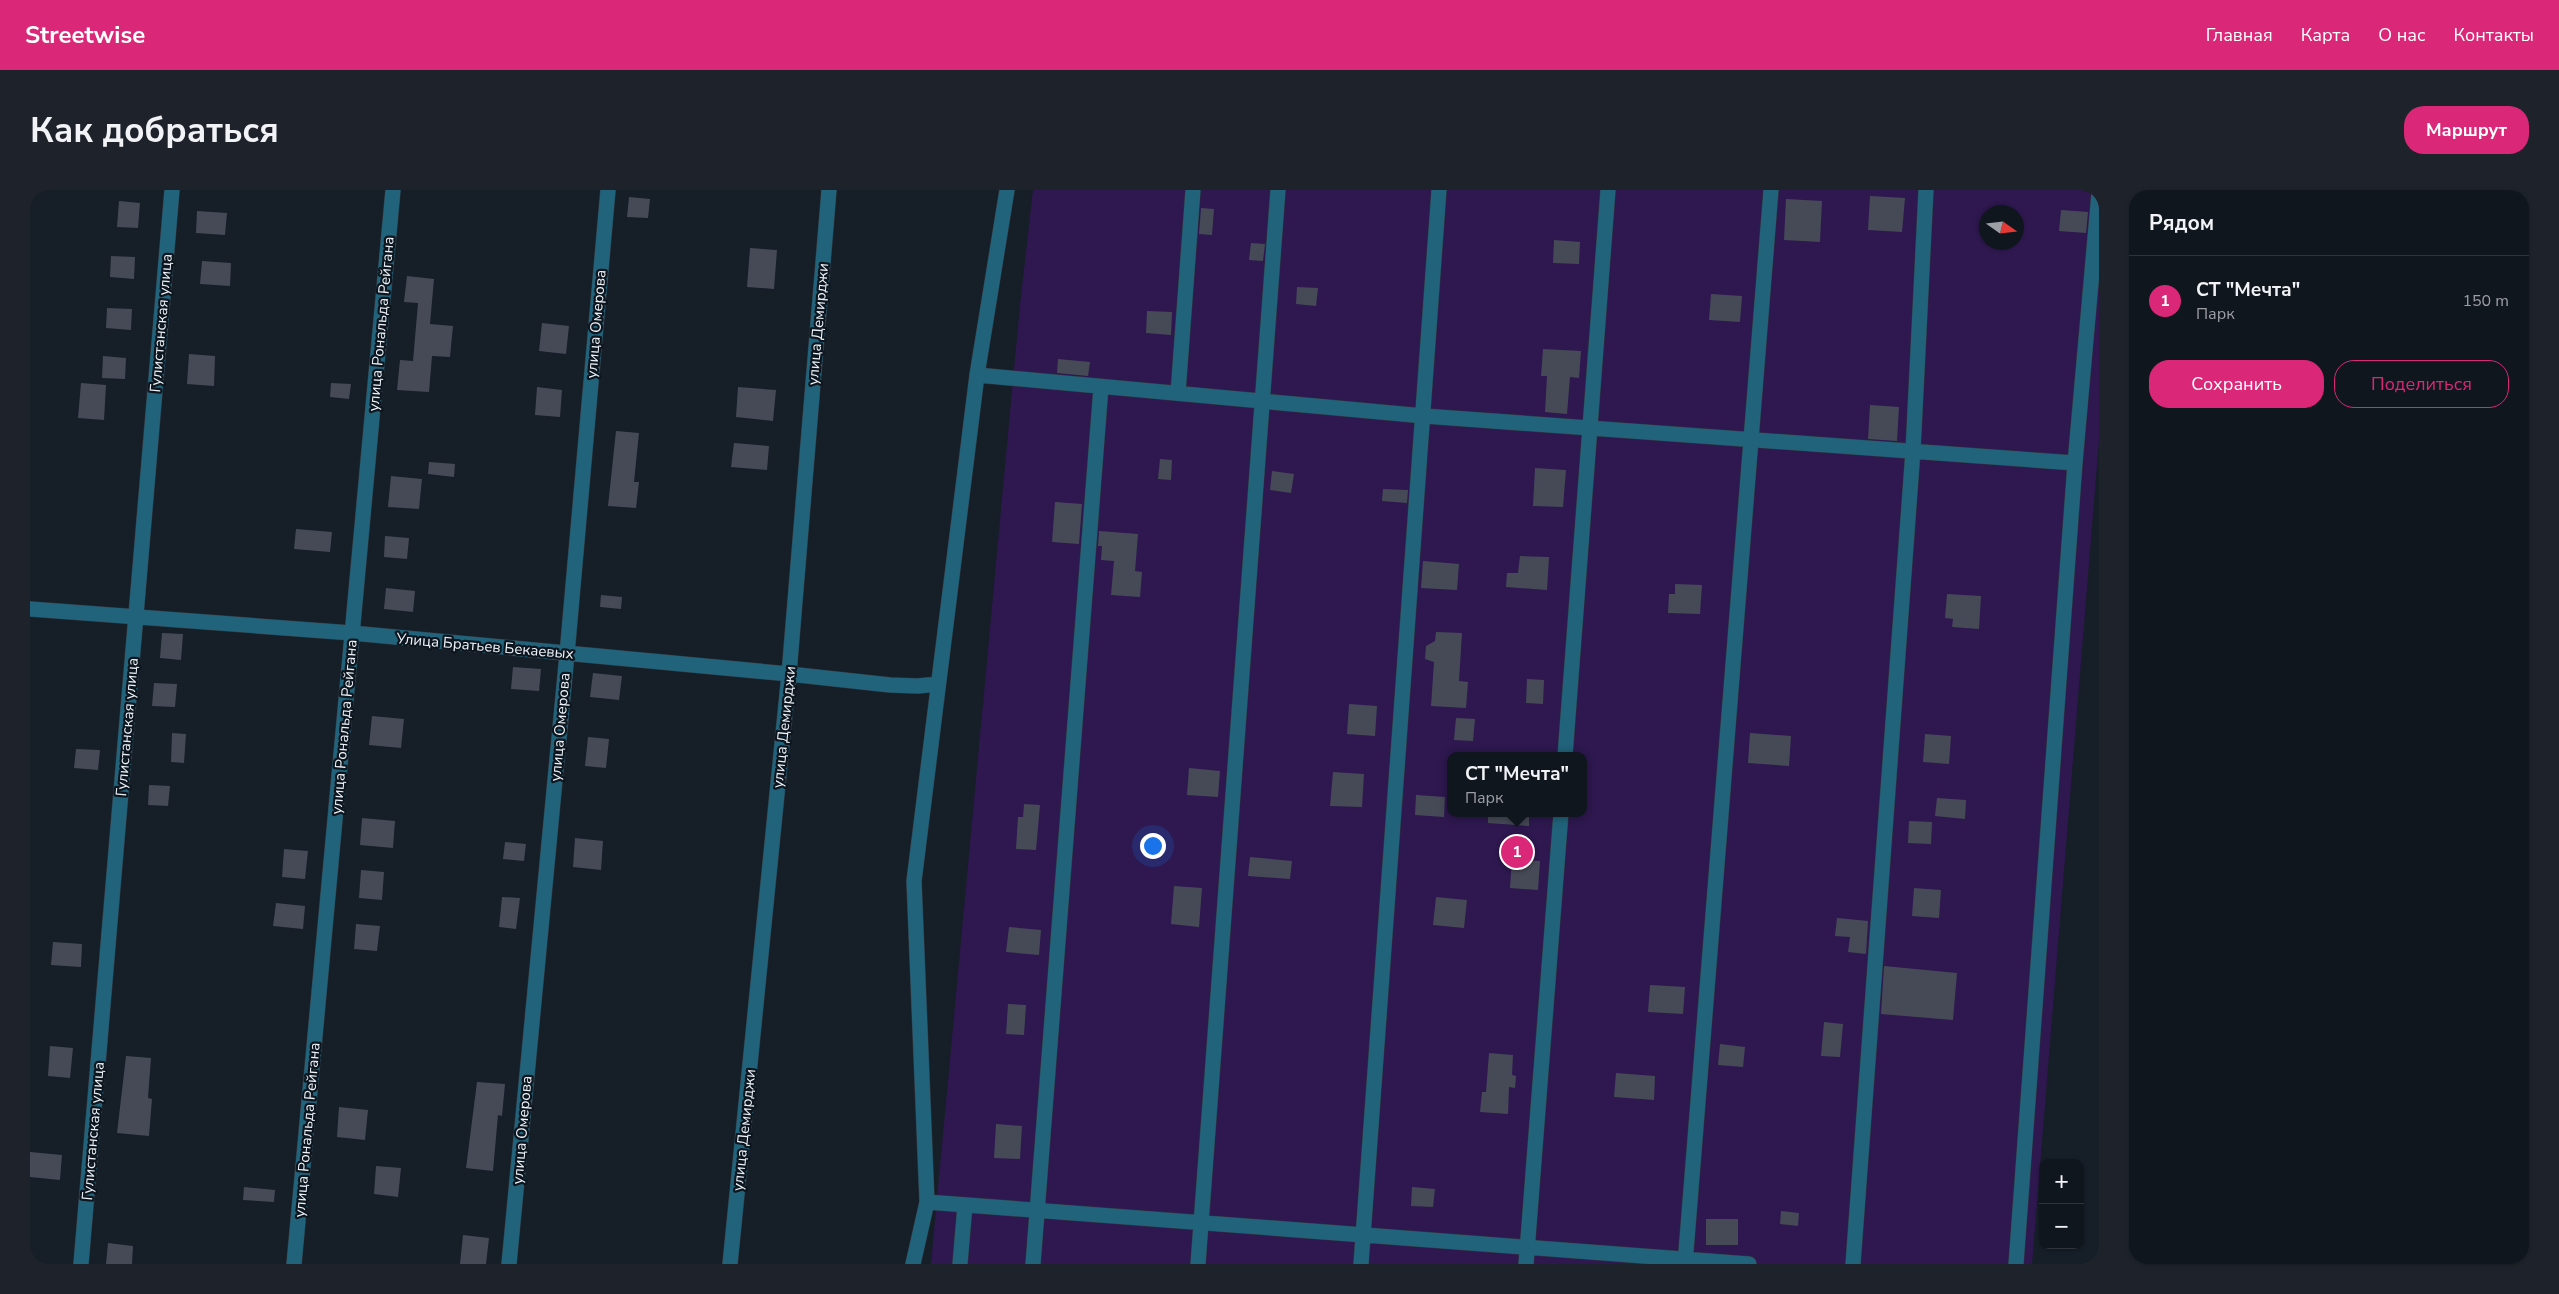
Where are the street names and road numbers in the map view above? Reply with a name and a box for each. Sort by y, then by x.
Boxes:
street label: улица Рональда Рейгана [363,236,399,412]
street label: Гулистанская улица [145,253,177,393]
street label: улица Демирджи [803,262,833,386]
street label: улица Омерова [581,269,611,379]
street label: Улица Братьев Бекаевых [395,628,574,664]
street label: улица Рональда Рейгана [326,639,362,815]
street label: Гулистанская улица [111,657,143,797]
street label: улица Демирджи [768,665,800,789]
street label: улица Омерова [545,672,575,782]
street label: улица Рональда Рейгана [289,1042,325,1218]
street label: Гулистанская улица [77,1061,109,1201]
street label: улица Демирджи [728,1068,760,1192]
street label: улица Омерова [507,1075,537,1185]

